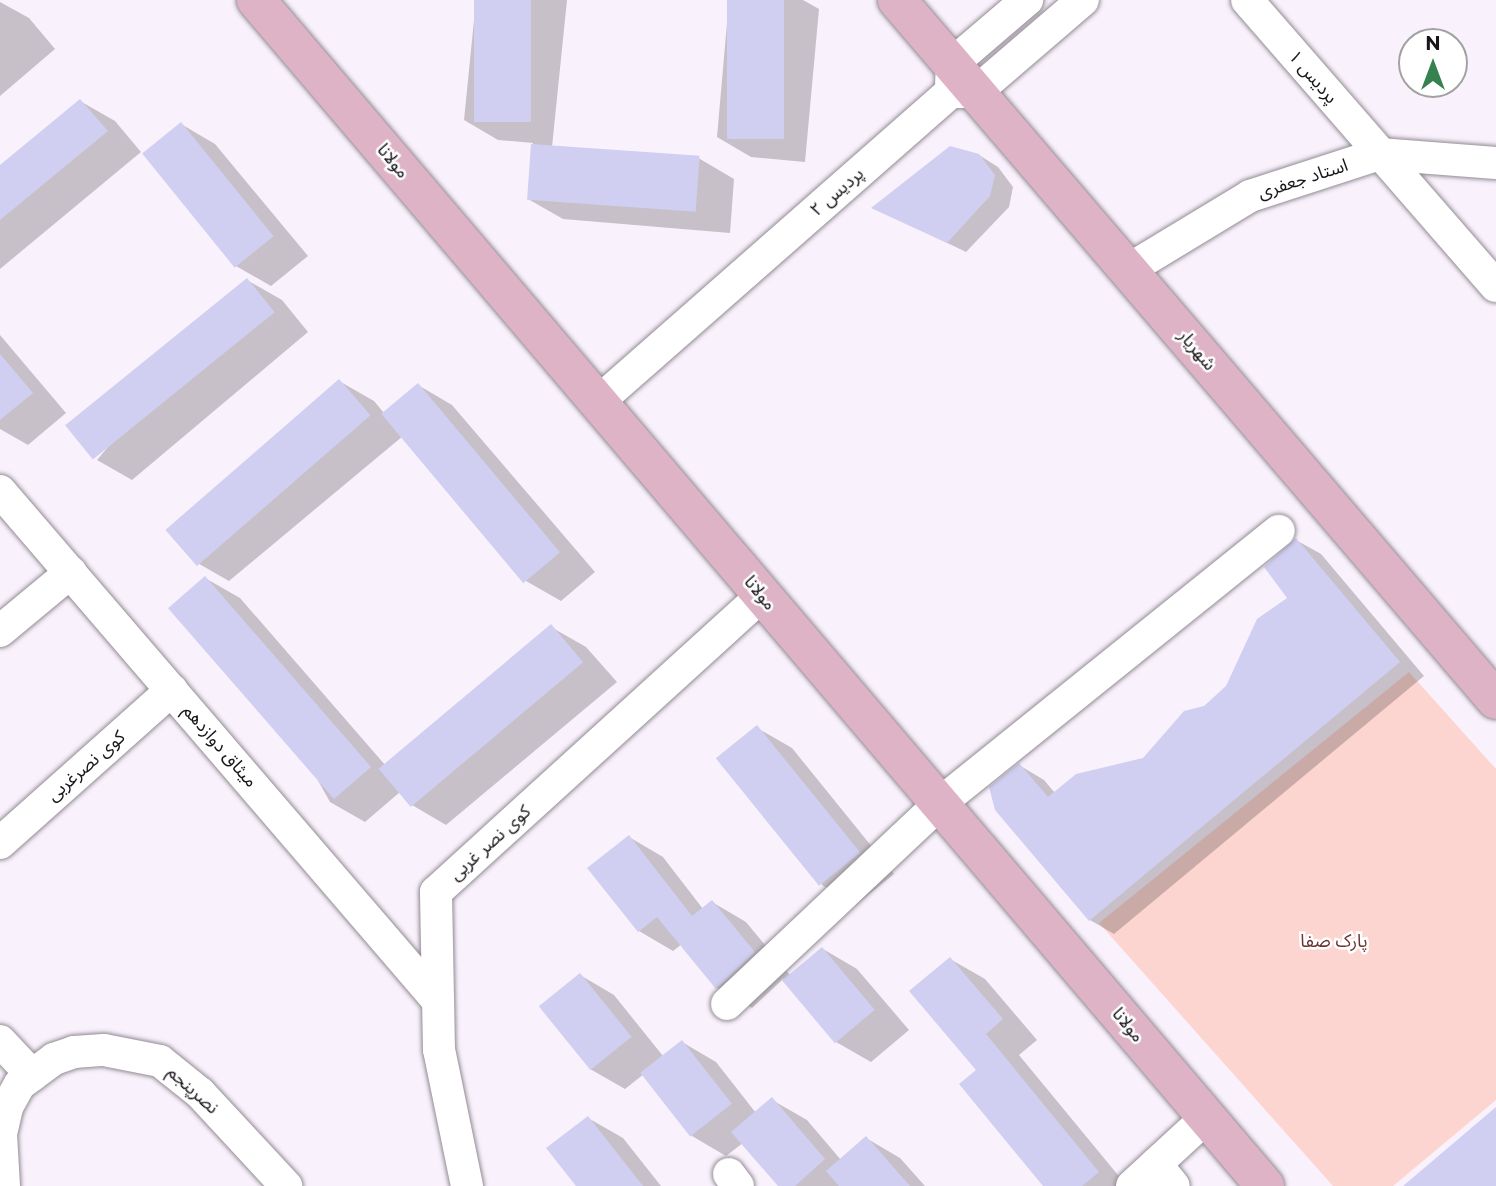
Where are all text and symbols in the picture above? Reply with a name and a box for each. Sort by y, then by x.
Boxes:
north arrow [1398,28,1468,98]
text: N [1425,32,1441,55]
street label: پردیس ۱ [1284,46,1342,108]
street label: مولانا [372,139,414,183]
street label: استاد جعفری [1255,154,1351,204]
street label: پردیس ۲ [806,163,868,221]
street label: شهریار [1174,325,1220,375]
street label: مولانا [739,571,781,615]
street label: میثاق دوازدهم [178,700,262,792]
street label: کوی نصرغربی [42,726,130,806]
street label: کوی نصر غربی [445,801,535,885]
park label: پارک صفا [1300,930,1368,952]
street label: مولانا [1107,1003,1149,1047]
street label: نصرپنجم [163,1061,223,1119]

